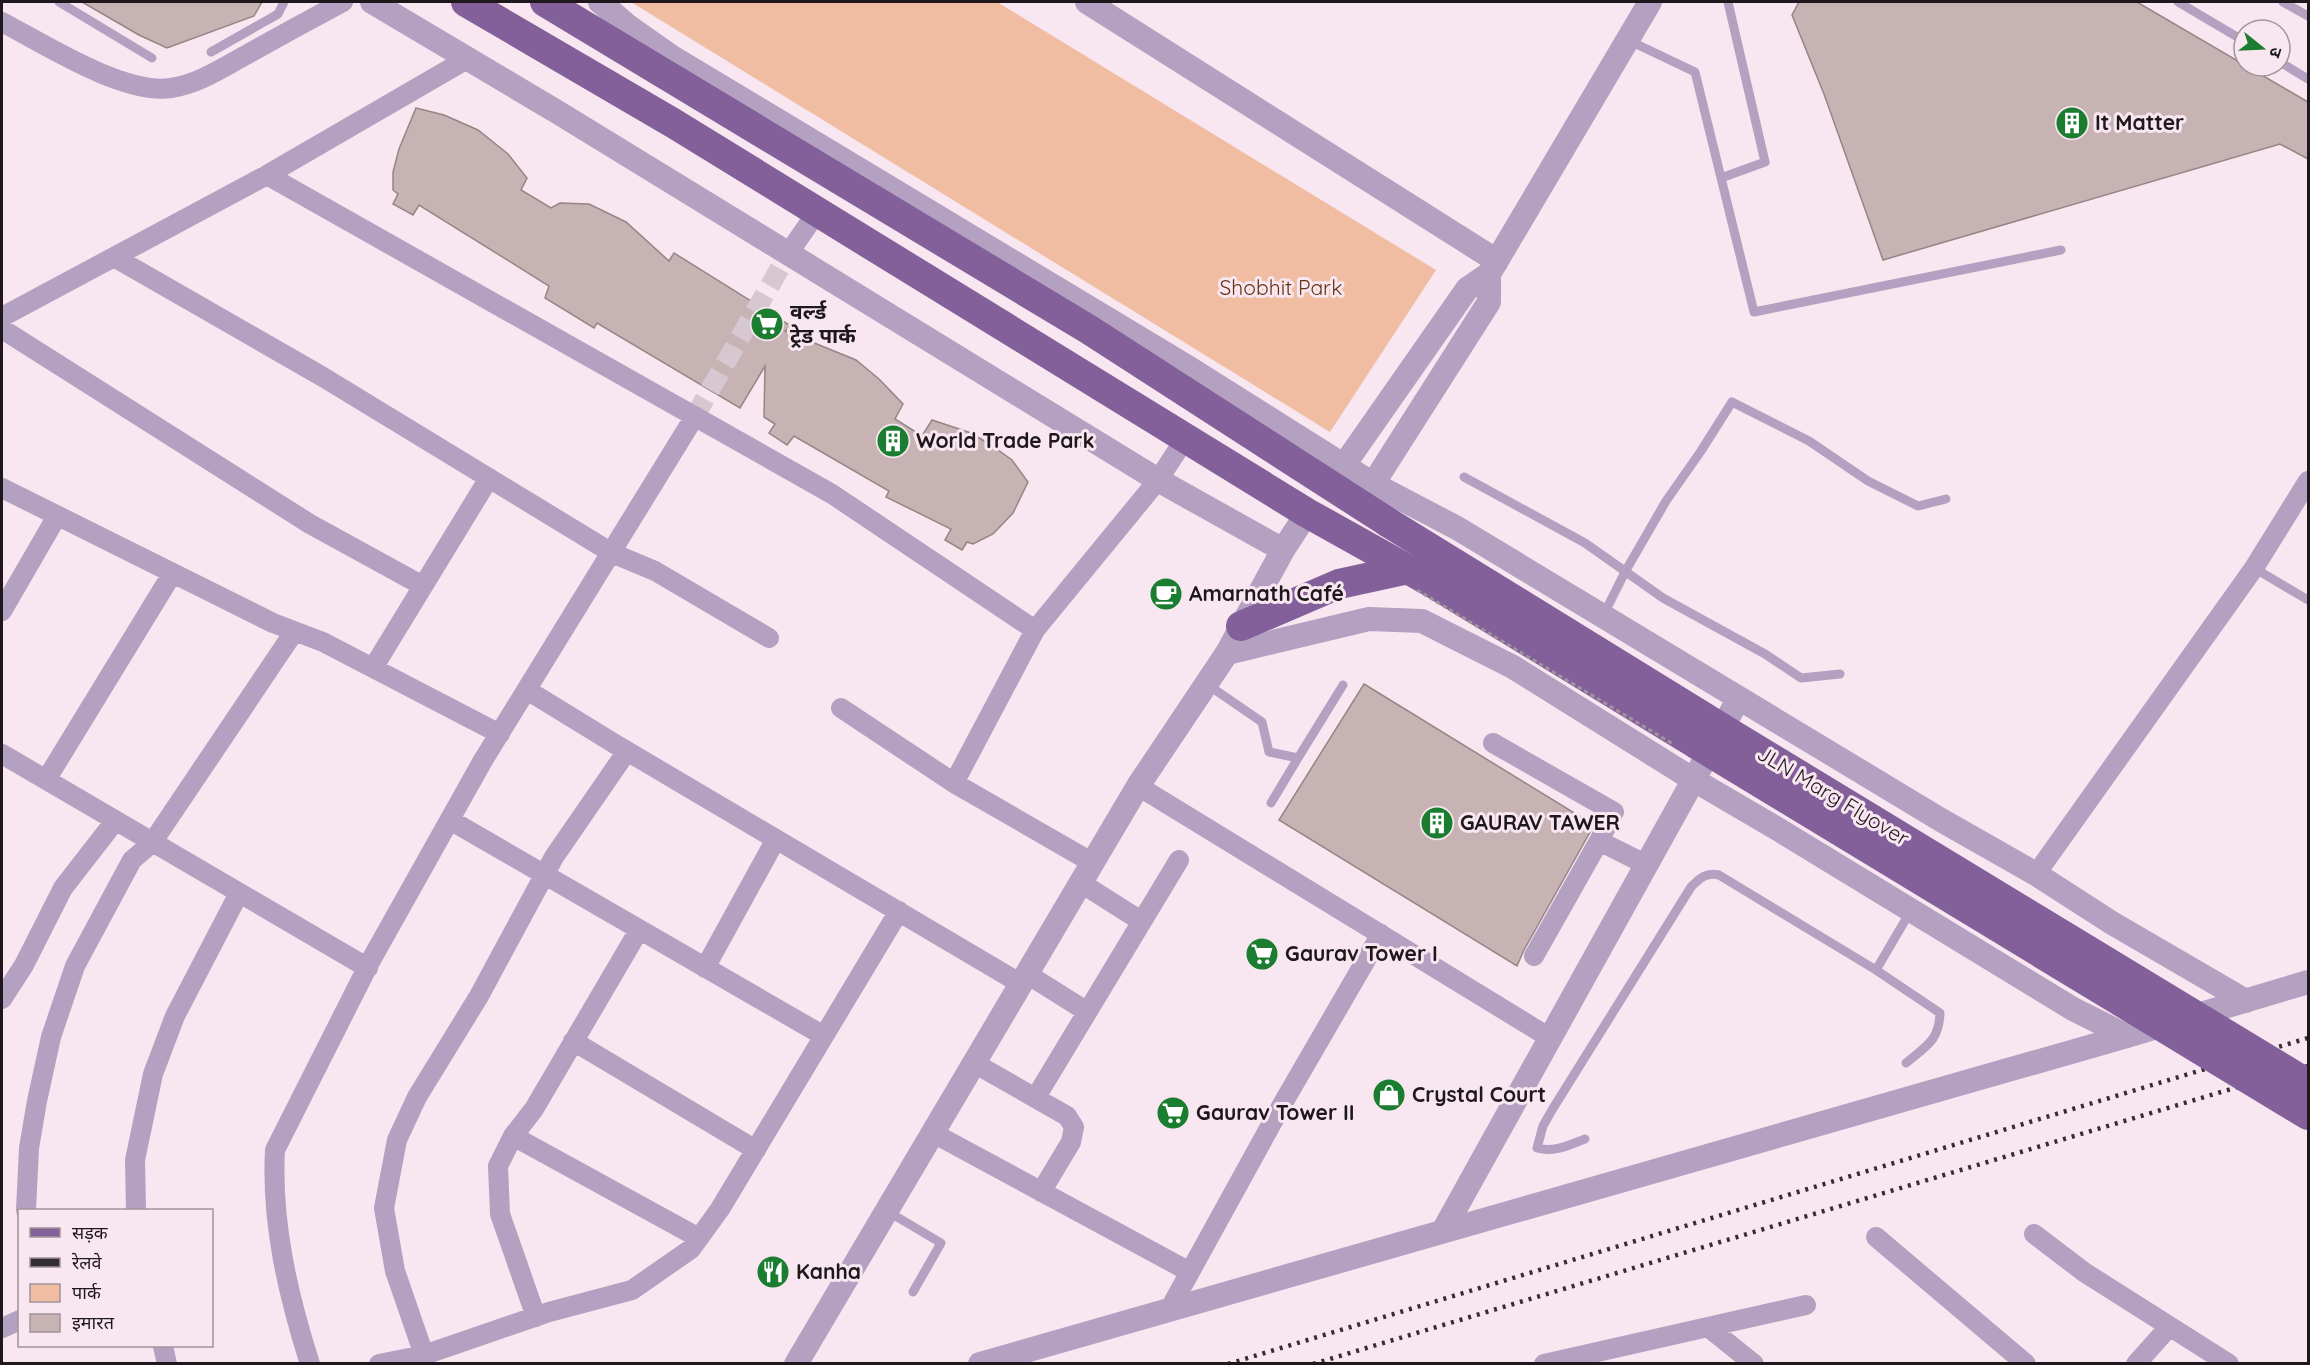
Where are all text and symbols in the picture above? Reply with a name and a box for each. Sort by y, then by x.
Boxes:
north arrow [2232,18,2292,78]
text: उ [2265,45,2287,61]
building icon: It Matter [2054,105,2090,141]
place label: It Matter [2095,109,2184,135]
park label: Shobhit Park [1220,274,1342,300]
place label: वर्ल्ड ट्रेड पार्क [790,298,856,348]
supermarket icon: वर्ल्ड ट्रेड पार्क [749,306,785,342]
building icon: World Trade Park [875,423,911,459]
place label: World Trade Park [916,427,1094,453]
cafe icon: Amarnath Café [1148,576,1184,612]
place label: Amarnath Café [1189,580,1344,606]
street label: JLN Marg Flyover [1753,740,1914,851]
building icon: GAURAV TAWER [1419,805,1455,841]
place label: GAURAV TAWER [1460,809,1620,835]
supermarket icon: Gaurav Tower I [1244,936,1280,972]
place label: Gaurav Tower I [1285,940,1438,966]
shop icon: Crystal Court [1371,1077,1407,1113]
place label: Crystal Court [1412,1081,1546,1107]
supermarket icon: Gaurav Tower II [1155,1095,1191,1131]
place label: Gaurav Tower II [1196,1099,1355,1125]
legend [18,1209,213,1347]
text: सड़क [72,1221,109,1244]
text: रेलवे [71,1251,103,1274]
restaurant icon: Kanha [755,1254,791,1290]
place label: Kanha [796,1258,861,1284]
text: पार्क [72,1281,102,1304]
text: इमारत [72,1311,115,1334]

